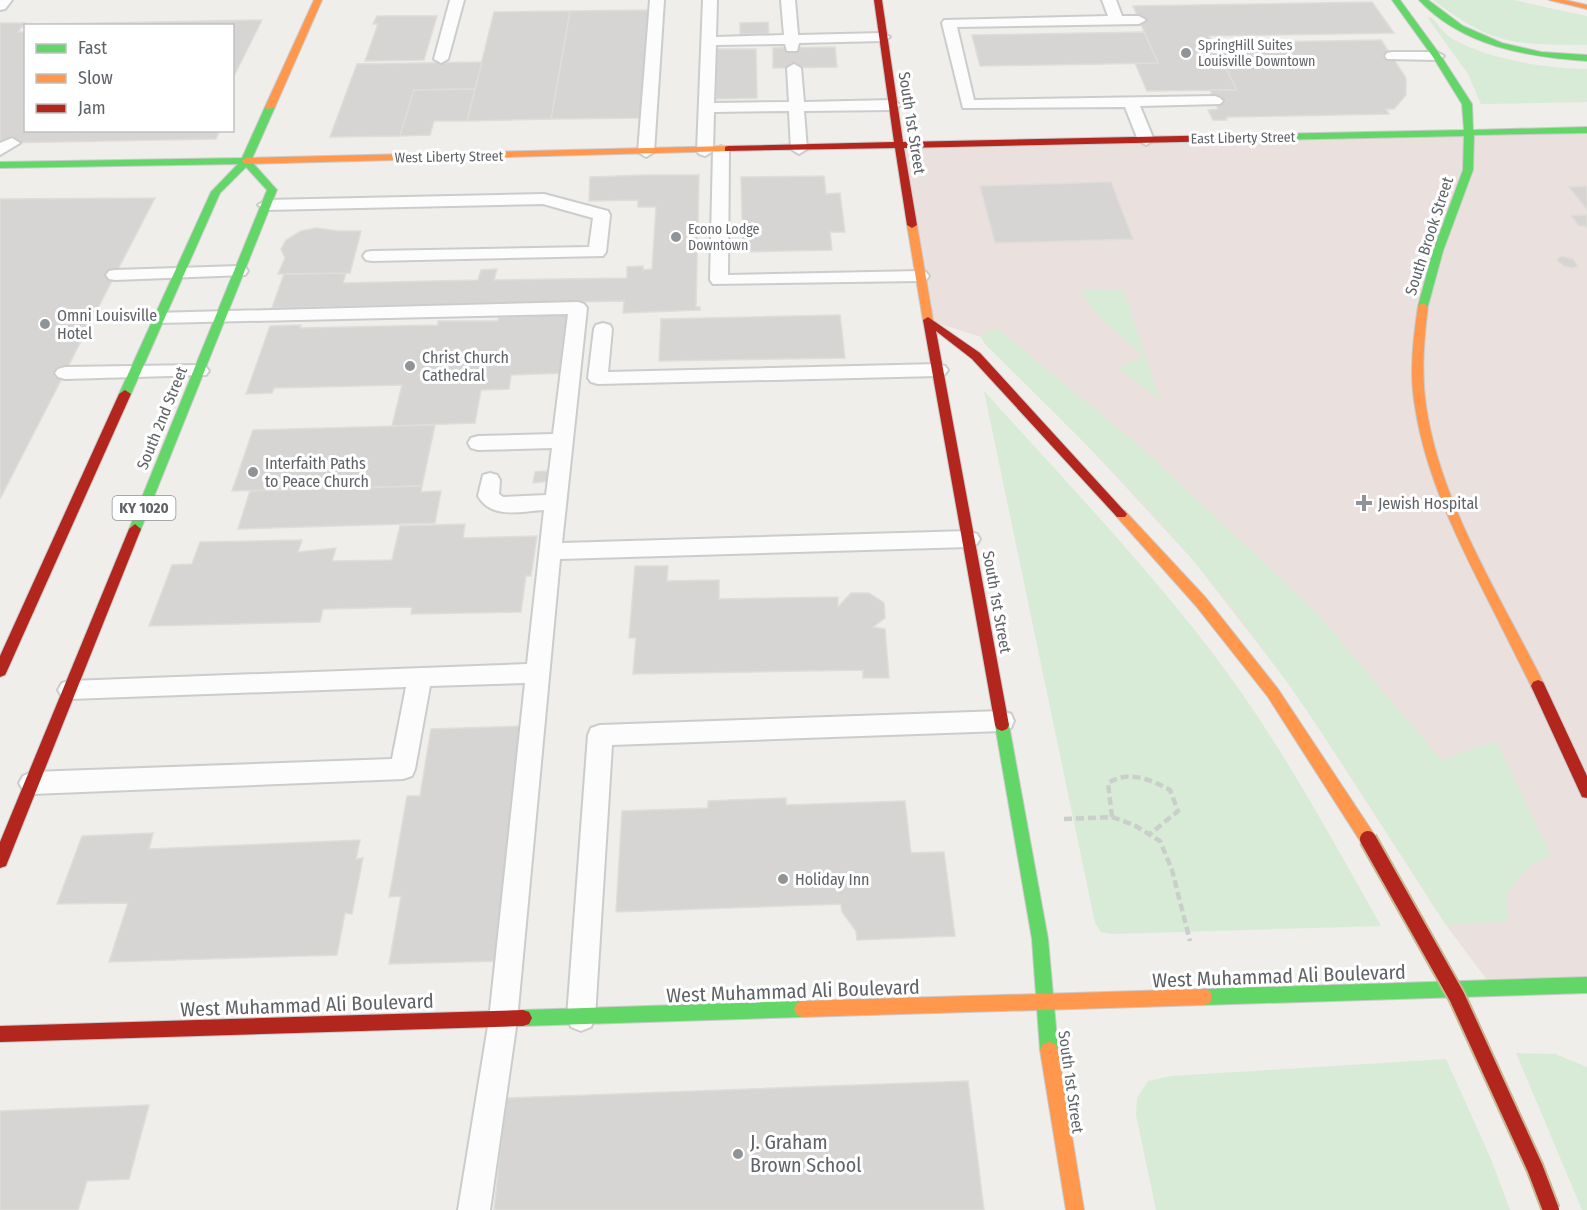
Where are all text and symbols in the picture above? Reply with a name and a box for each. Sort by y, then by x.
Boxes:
legend [24,24,234,132]
text: Fast [78,37,107,59]
place label: SpringHill Suites Louisville Downtown [1198,37,1316,70]
marker: SpringHill Suites Louisville Downtown [1179,46,1193,60]
text: Slow [78,67,113,89]
street label: South 1st Street [895,70,930,176]
text: Jam [78,97,106,119]
street label: East Liberty Street [1191,129,1296,147]
street label: West Liberty Street [395,148,504,166]
street label: South Brook Street [1401,174,1457,298]
place label: Econo Lodge Downtown [688,221,760,254]
marker: Econo Lodge Downtown [669,230,683,244]
place label: Omni Louisville Hotel [57,306,157,343]
marker: Omni Louisville Hotel [38,317,52,331]
place label: Christ Church Cathedral [422,348,509,385]
marker: Christ Church Cathedral [403,359,417,373]
street label: South 2nd Street [133,363,192,472]
place label: Interfaith Paths to Peace Church [265,454,369,491]
marker: Interfaith Paths to Peace Church [246,465,260,479]
marker: Jewish Hospital [1355,494,1373,512]
place label: Jewish Hospital [1378,494,1478,513]
road number: KY 1020 [112,496,176,520]
street label: South 1st Street [979,549,1015,655]
place label: Holiday Inn [795,870,870,889]
marker: Holiday Inn [776,872,790,886]
street label: West Muhammad Ali Boulevard [1152,960,1406,992]
street label: West Muhammad Ali Boulevard [666,975,920,1007]
street label: West Muhammad Ali Boulevard [180,989,434,1021]
street label: South 1st Street [1054,1029,1088,1135]
place label: J. Graham Brown School [750,1130,862,1177]
marker: J. Graham Brown School [731,1147,745,1161]

